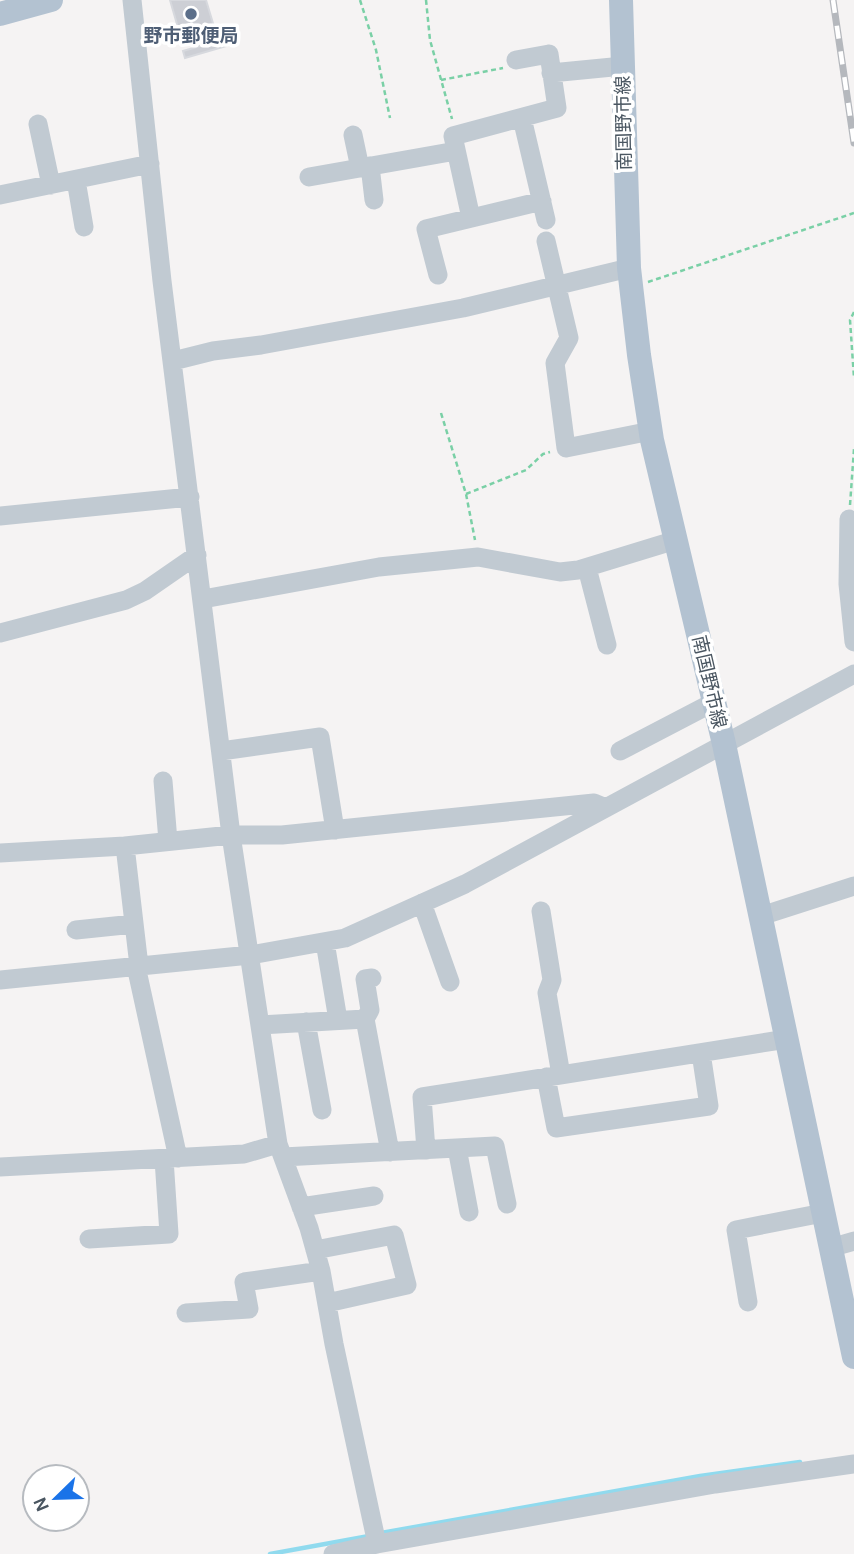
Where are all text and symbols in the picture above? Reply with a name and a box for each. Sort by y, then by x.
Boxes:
marker: 野市郵便局 [183,6,199,22]
place label: 野市郵便局 [143,25,239,47]
street label: 南国野市線 [612,75,636,171]
street label: 南国野市線 [688,633,730,731]
north arrow [21,1463,91,1533]
text: N [28,1494,54,1515]

